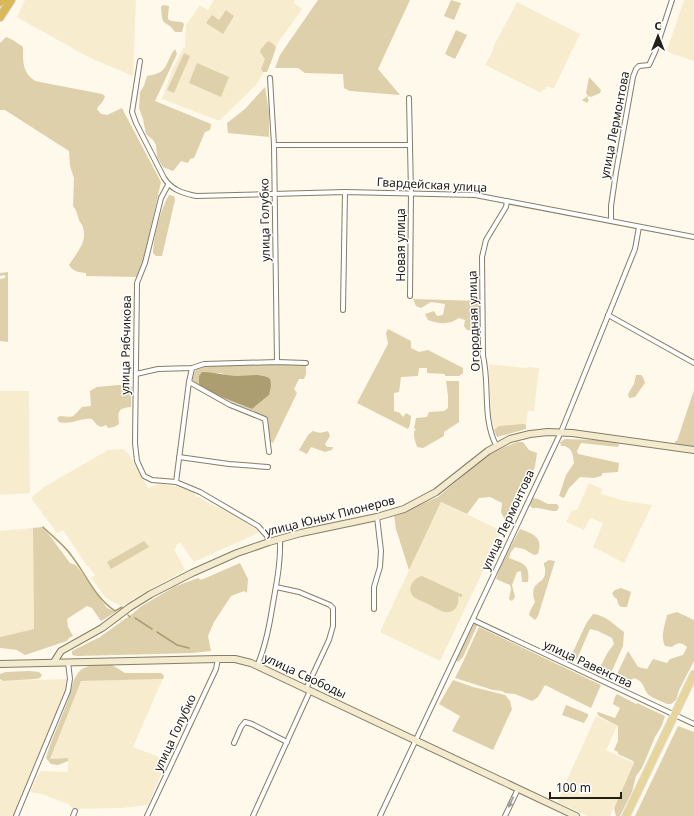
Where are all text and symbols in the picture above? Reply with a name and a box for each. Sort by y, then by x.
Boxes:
north arrow [638,16,678,56]
text: С [654,18,662,33]
street label: улица Лермонтова [596,70,633,180]
street label: Гвардейская улица [376,173,488,196]
street label: улица Голубко [255,178,274,262]
street label: Новая улица [392,208,409,282]
street label: Огородная улица [463,270,484,372]
street label: улица Рябчикова [116,295,135,395]
street label: улица Лермонтова [477,467,538,573]
street label: улица Юных Пионеров [263,491,397,540]
street label: улица Равенства [541,635,636,692]
street label: улица Свободы [261,649,349,702]
street label: улица Голубко [149,691,200,774]
scale bar [550,774,621,800]
text: 100 m [556,779,591,796]
one-way arrow [508,797,514,809]

